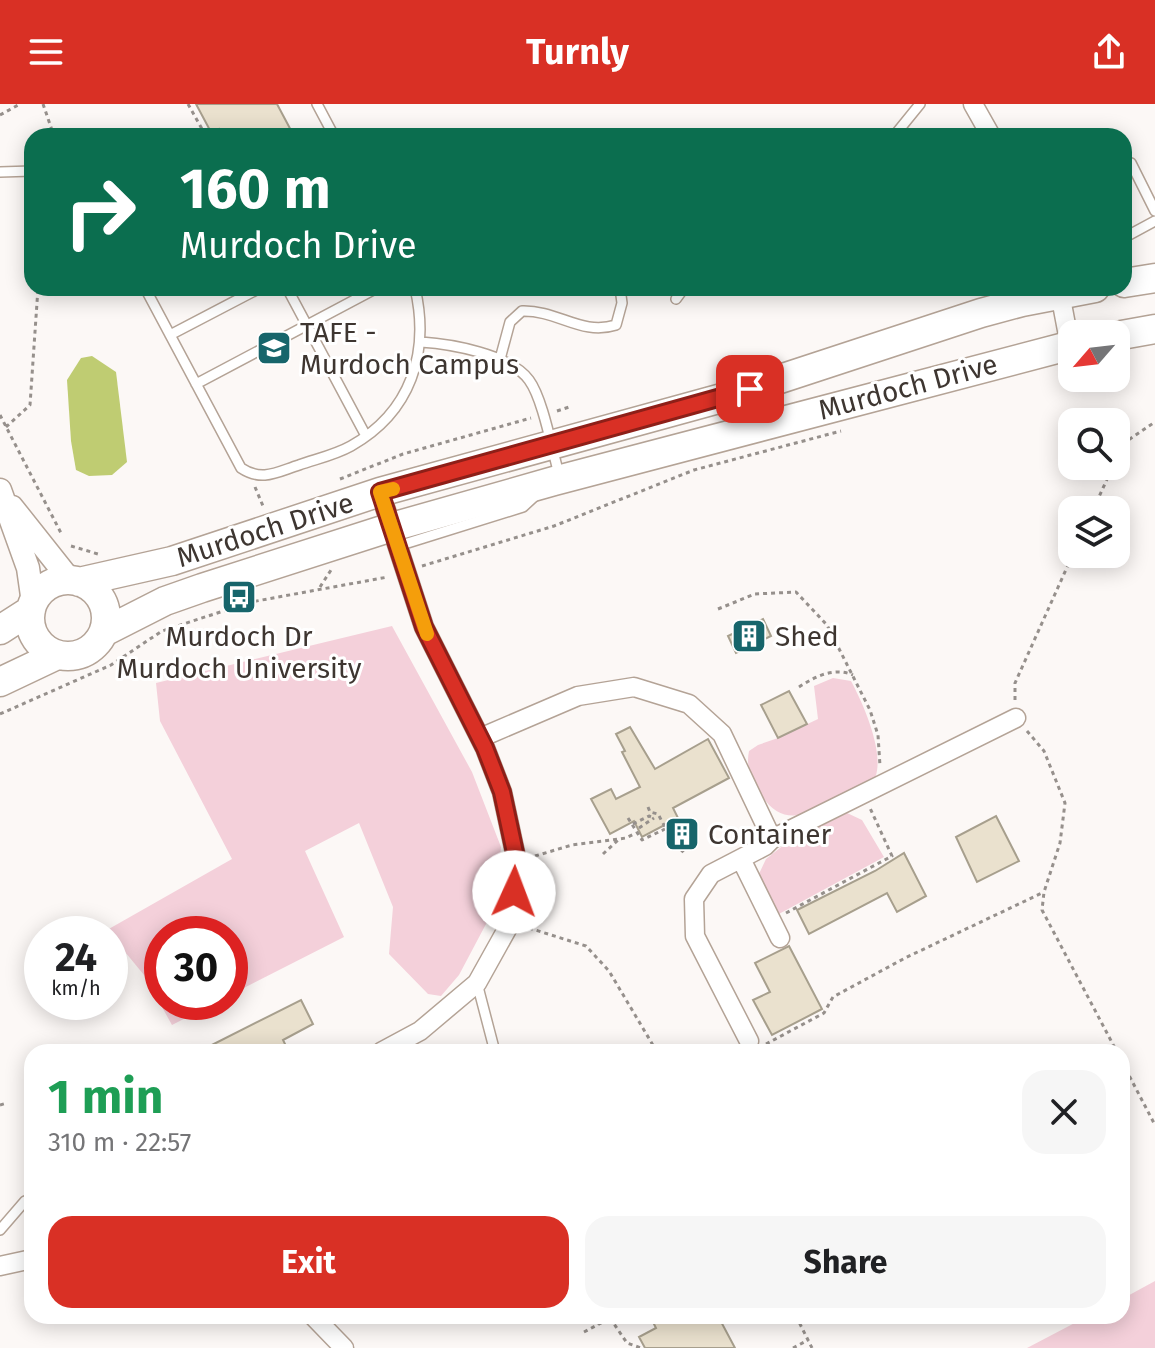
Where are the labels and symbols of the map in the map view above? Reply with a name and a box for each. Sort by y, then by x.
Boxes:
place label: TAFE - Murdoch Campus [300,316,519,381]
north arrow [1058,320,1130,392]
school or university icon: TAFE - Murdoch Campus [255,329,293,367]
street label: Murdoch Drive [815,347,1001,427]
pin [716,355,784,423]
street label: Murdoch Drive [172,486,358,574]
bus stop icon: Murdoch Dr Murdoch University [220,578,258,616]
building icon: Shed [730,617,768,655]
place label: Murdoch Dr Murdoch University [116,620,362,685]
place label: Shed [775,620,839,653]
building icon: Container [663,815,701,853]
place label: Container [708,818,832,851]
position arrow [472,850,556,934]
speed limit sign: 30 [144,916,248,1020]

